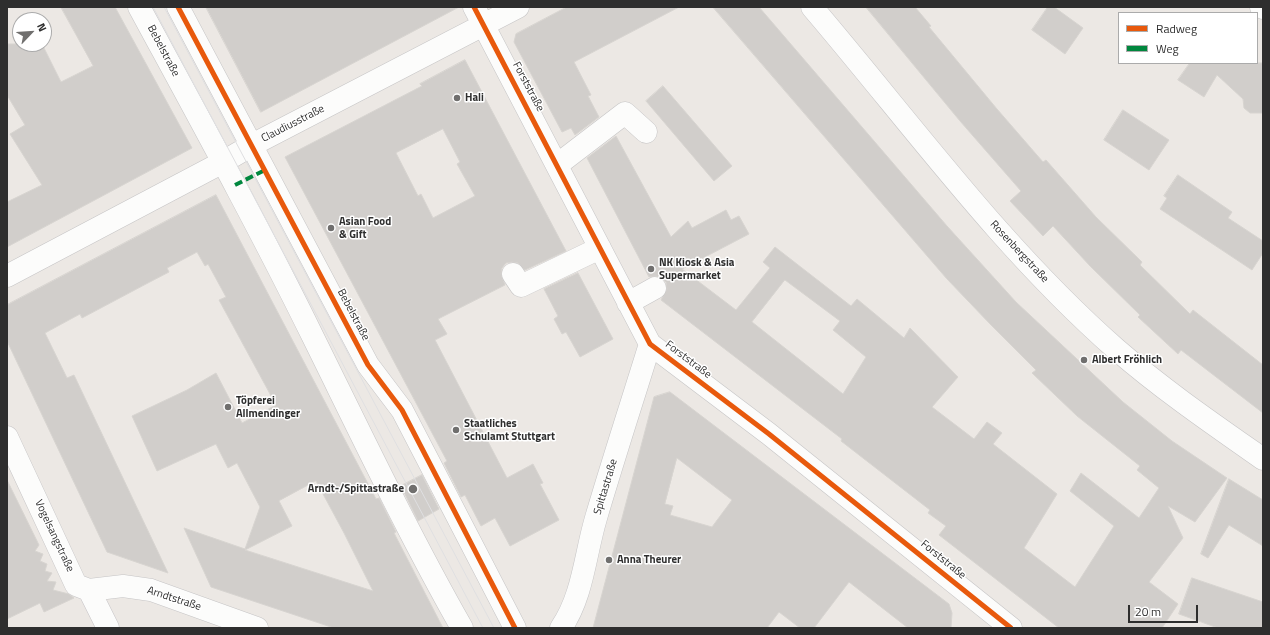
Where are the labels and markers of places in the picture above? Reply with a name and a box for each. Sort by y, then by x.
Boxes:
place label: Hali [465,91,484,105]
marker: Hali [452,93,462,103]
place label: Asian Food & Gift [339,215,391,241]
marker: Asian Food & Gift [326,223,336,233]
place label: NK Kiosk & Asia Supermarket [659,256,734,282]
marker: NK Kiosk & Asia Supermarket [646,264,656,274]
place label: Albert Fröhlich [1092,353,1162,367]
marker: Albert Fröhlich [1079,355,1089,365]
place label: Töpferei Allmendinger [236,394,300,420]
marker: Töpferei Allmendinger [223,402,233,412]
place label: Staatliches Schulamt Stuttgart [464,417,555,443]
marker: Staatliches Schulamt Stuttgart [451,425,461,435]
place label: Arndt-/Spittastraße [308,482,404,496]
marker: Arndt-/Spittastraße [407,483,419,495]
place label: Anna Theurer [617,553,681,567]
marker: Anna Theurer [604,555,614,565]

